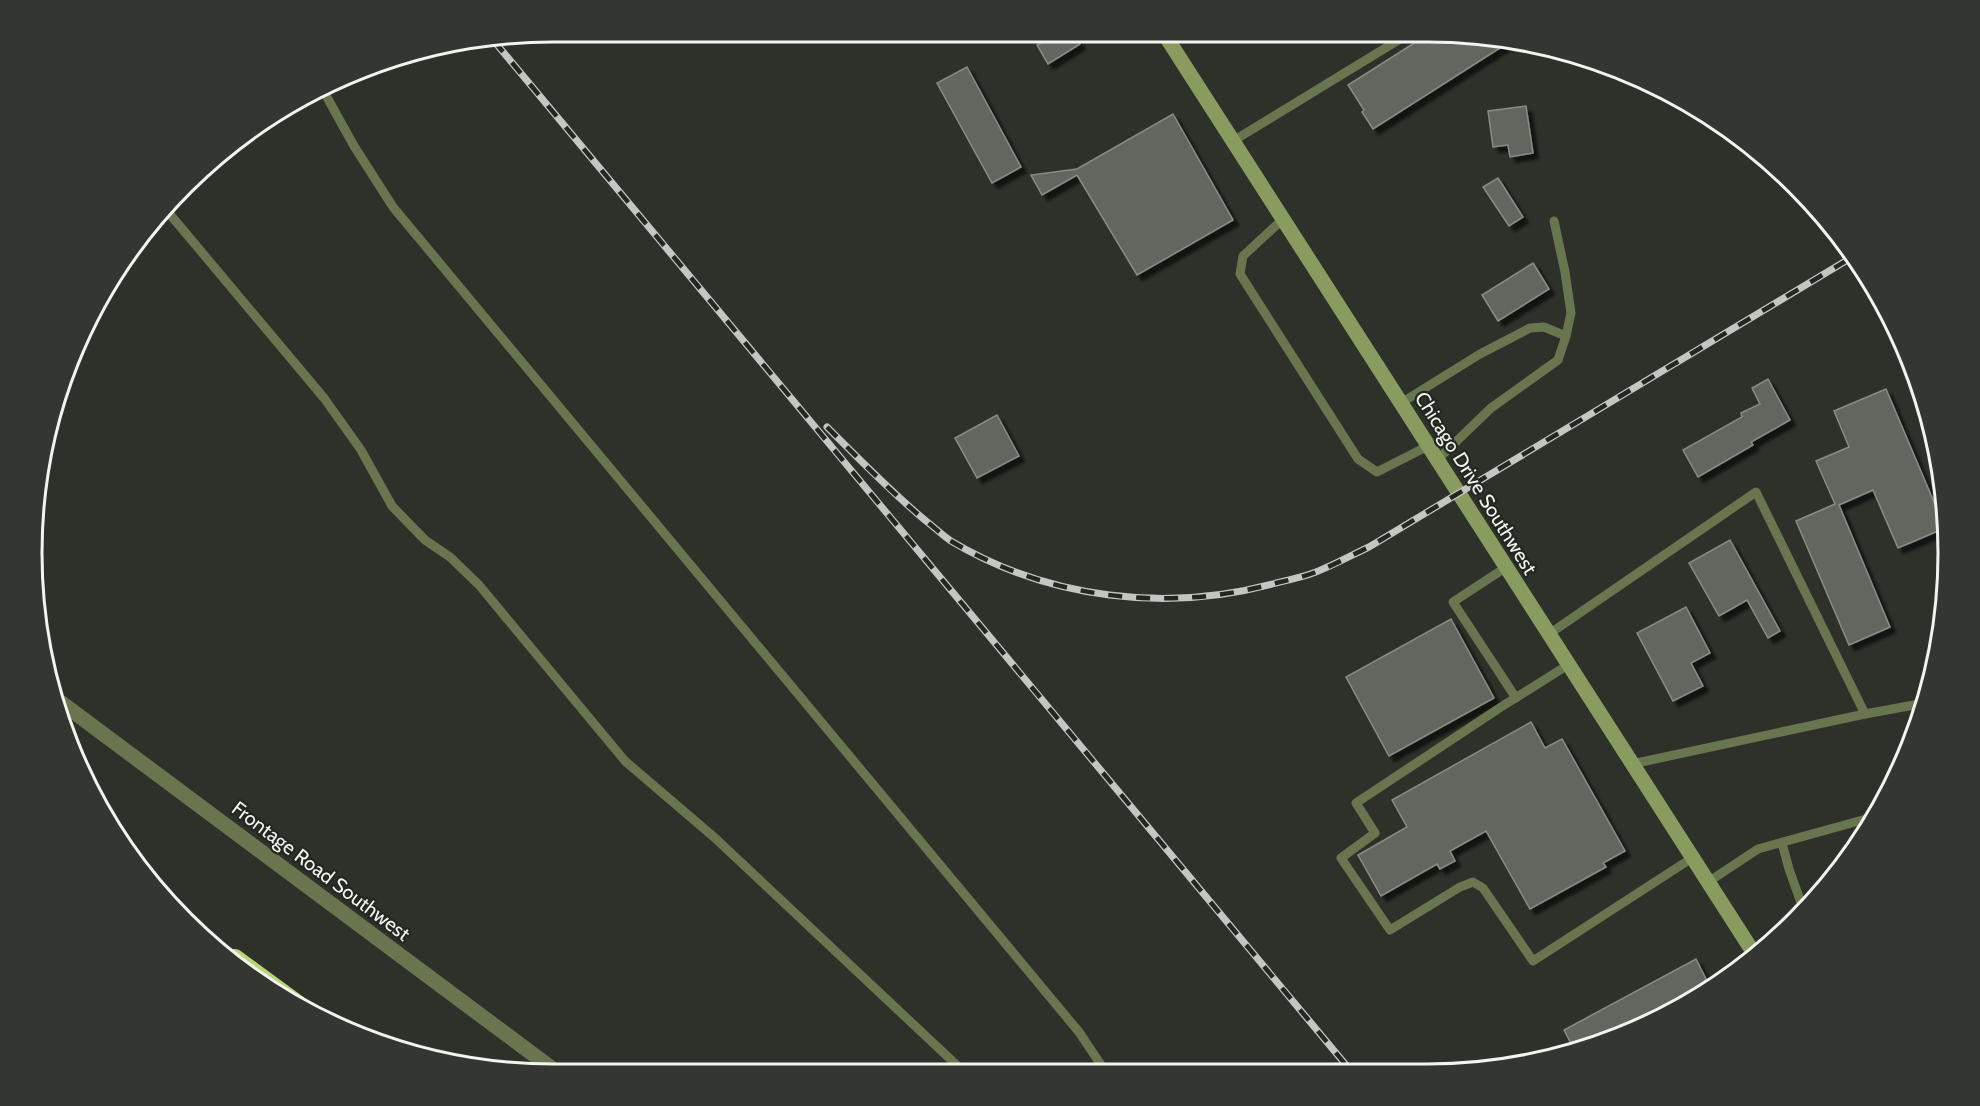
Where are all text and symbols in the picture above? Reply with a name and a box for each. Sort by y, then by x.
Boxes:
street label: Chicago Drive Southwest [1410,387,1542,579]
street label: Frontage Road Southwest [227,796,415,946]

